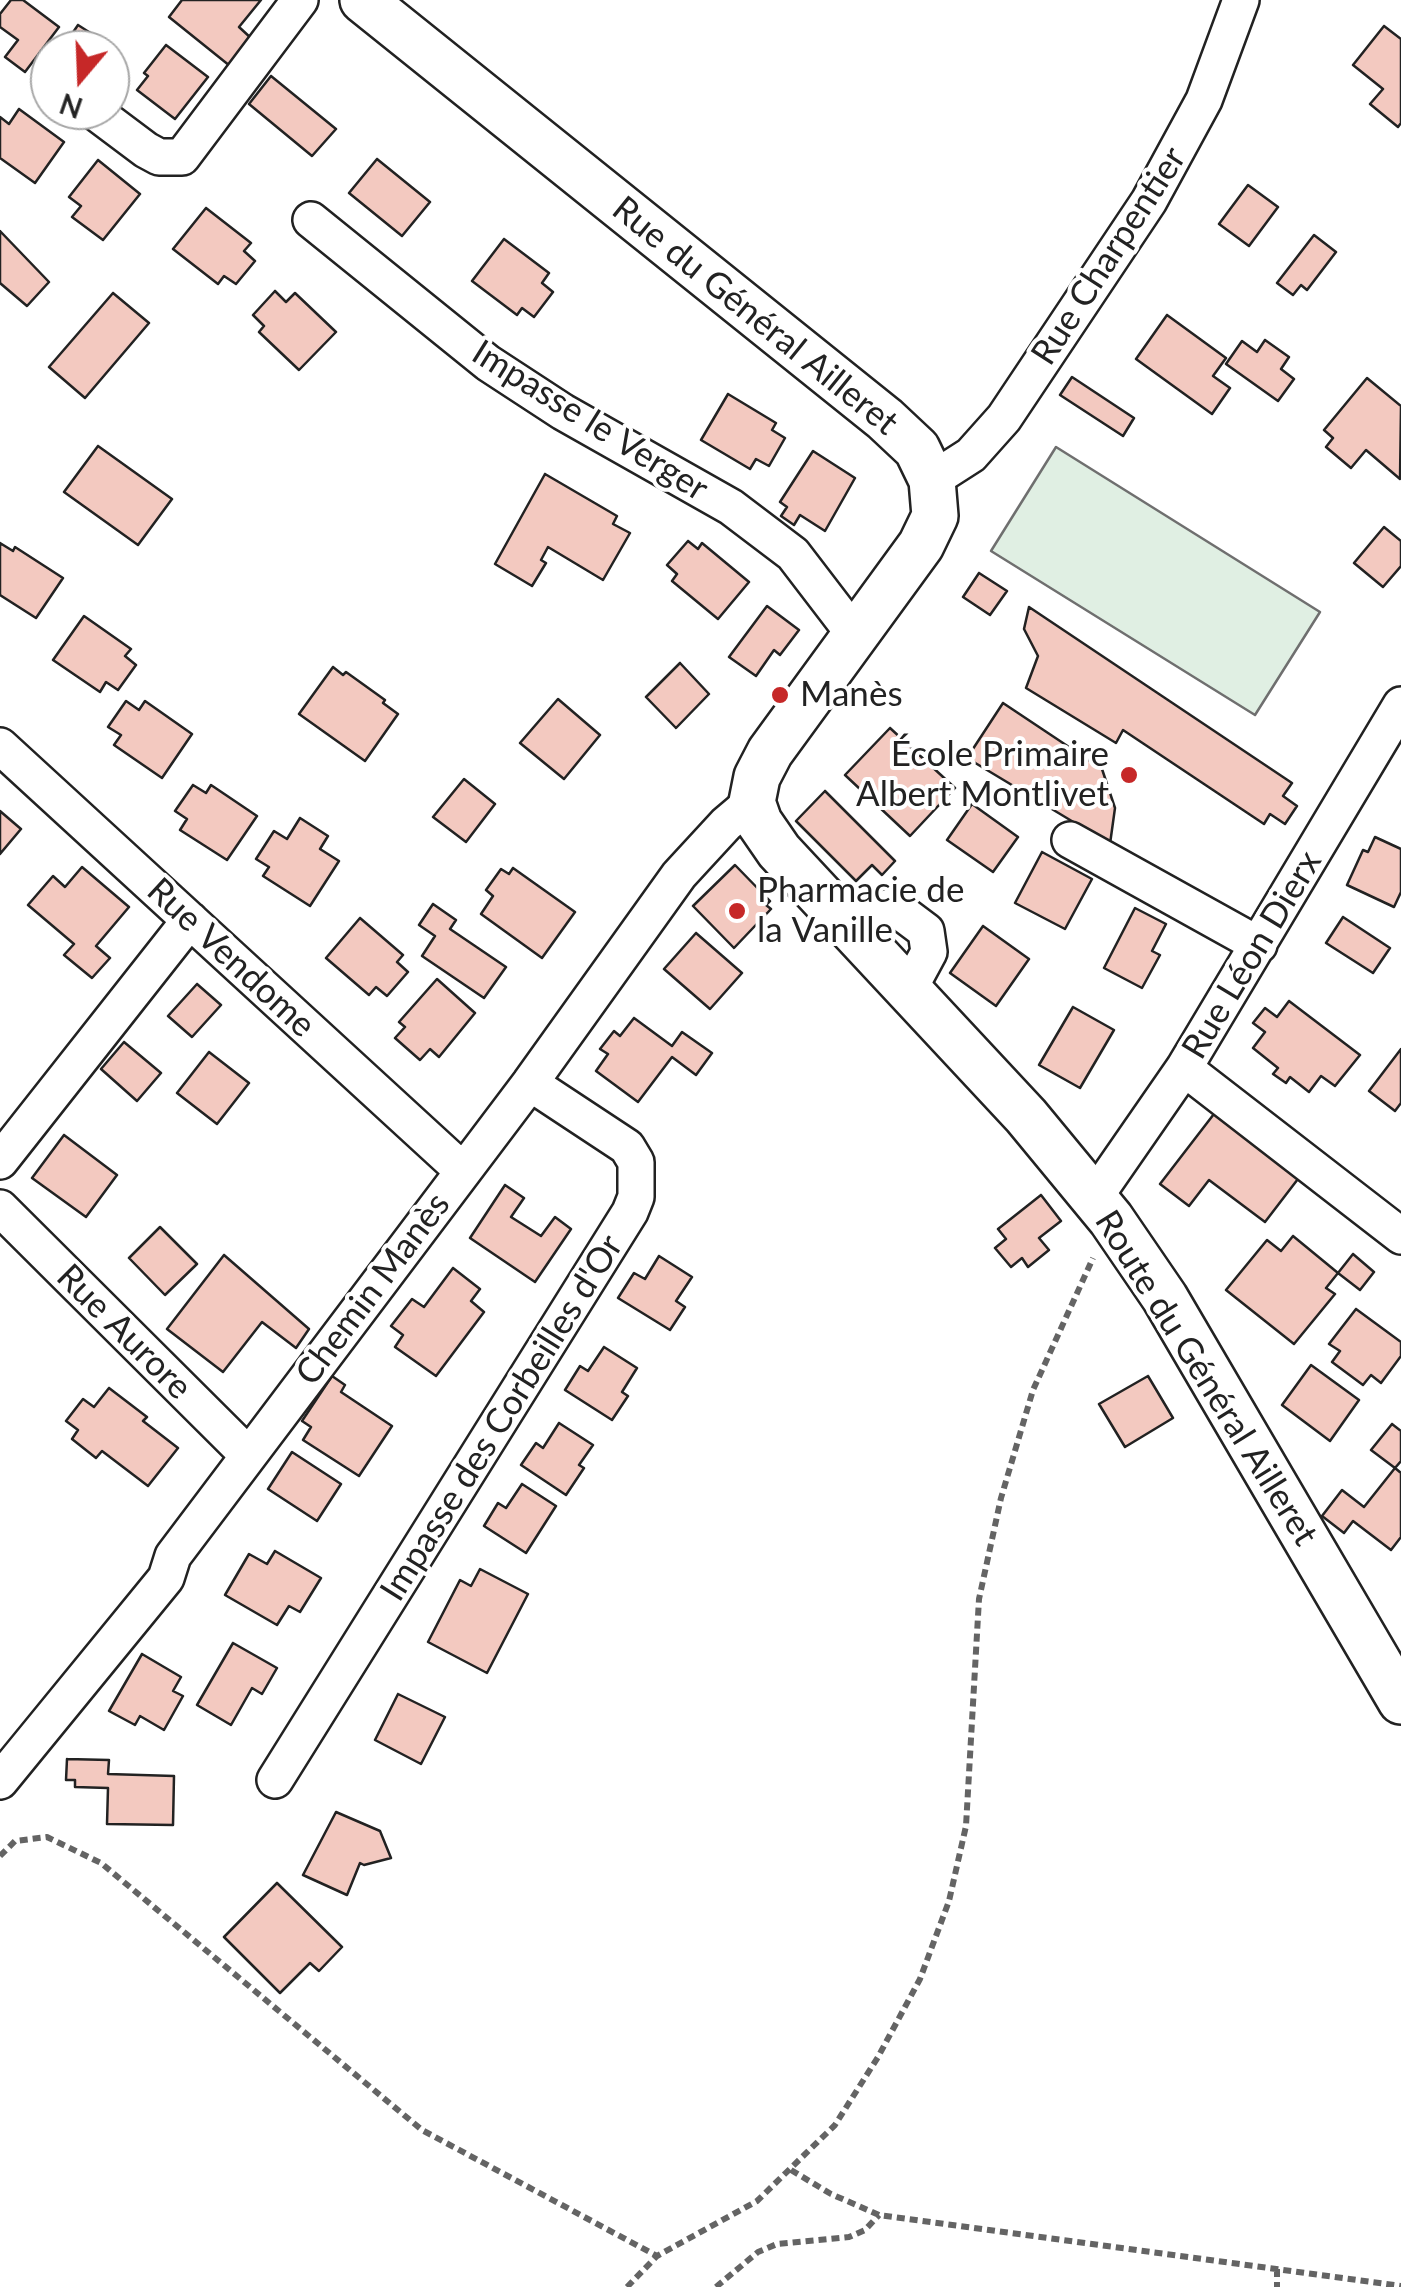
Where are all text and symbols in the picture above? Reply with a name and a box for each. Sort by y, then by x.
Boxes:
north arrow [30,30,130,130]
text: N [55,87,87,126]
street label: Rue Charpentier [1023,139,1195,373]
street label: Rue du Général Ailleret [604,188,906,444]
street label: Impasse le Verger [464,332,716,510]
place label: Manès [800,674,903,716]
marker: Manès [769,684,791,706]
place label: École Primaire Albert Montlivet [856,734,1109,816]
marker: École Primaire Albert Montlivet [1118,764,1140,786]
street label: Rue Léon Dierx [1173,843,1331,1067]
street label: Rue Vendome [138,870,324,1046]
place label: Pharmacie de la Vanille [757,870,964,952]
marker: Pharmacie de la Vanille [726,900,748,922]
street label: Chemin Manès [287,1185,459,1393]
street label: Route du Général Ailleret [1086,1203,1326,1553]
street label: Impasse des Corbeilles d'Or [372,1227,632,1609]
street label: Rue Aurore [48,1256,200,1408]

